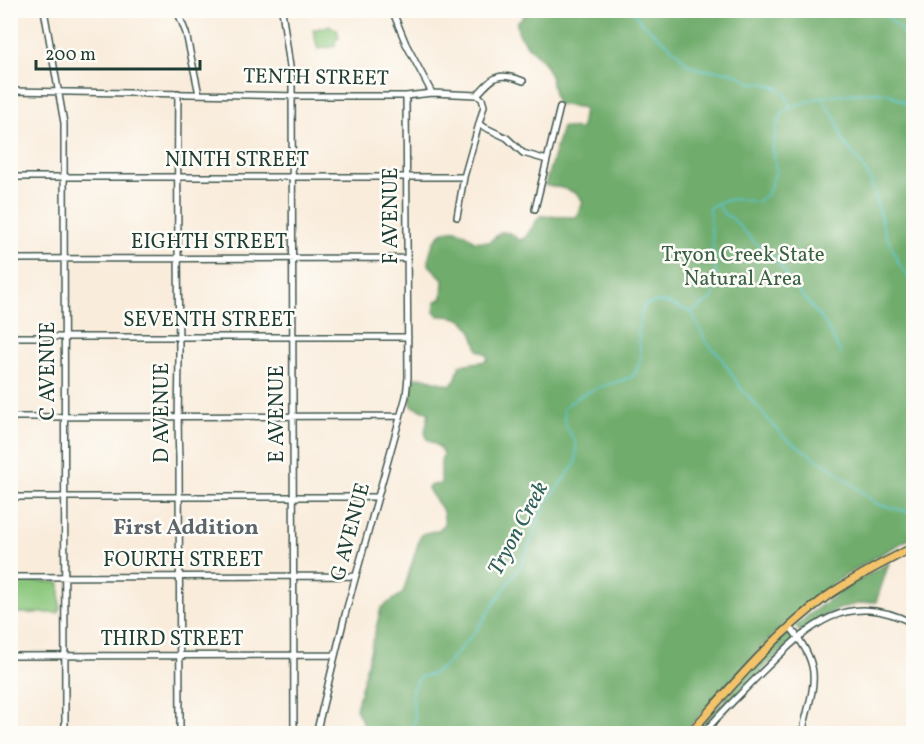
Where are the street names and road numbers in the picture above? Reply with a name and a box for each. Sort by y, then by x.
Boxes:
street label: TENTH STREET [243,62,389,94]
street label: NINTH STREET [165,146,309,175]
street label: F AVENUE [377,167,406,265]
street label: EIGHTH STREET [131,228,287,257]
street label: SEVENTH STREET [123,306,295,335]
street label: C AVENUE [34,322,63,420]
street label: D AVENUE [148,363,177,463]
street label: E AVENUE [263,365,292,463]
street label: G AVENUE [324,480,378,584]
street label: FOURTH STREET [103,546,263,575]
street label: THIRD STREET [101,625,243,654]

